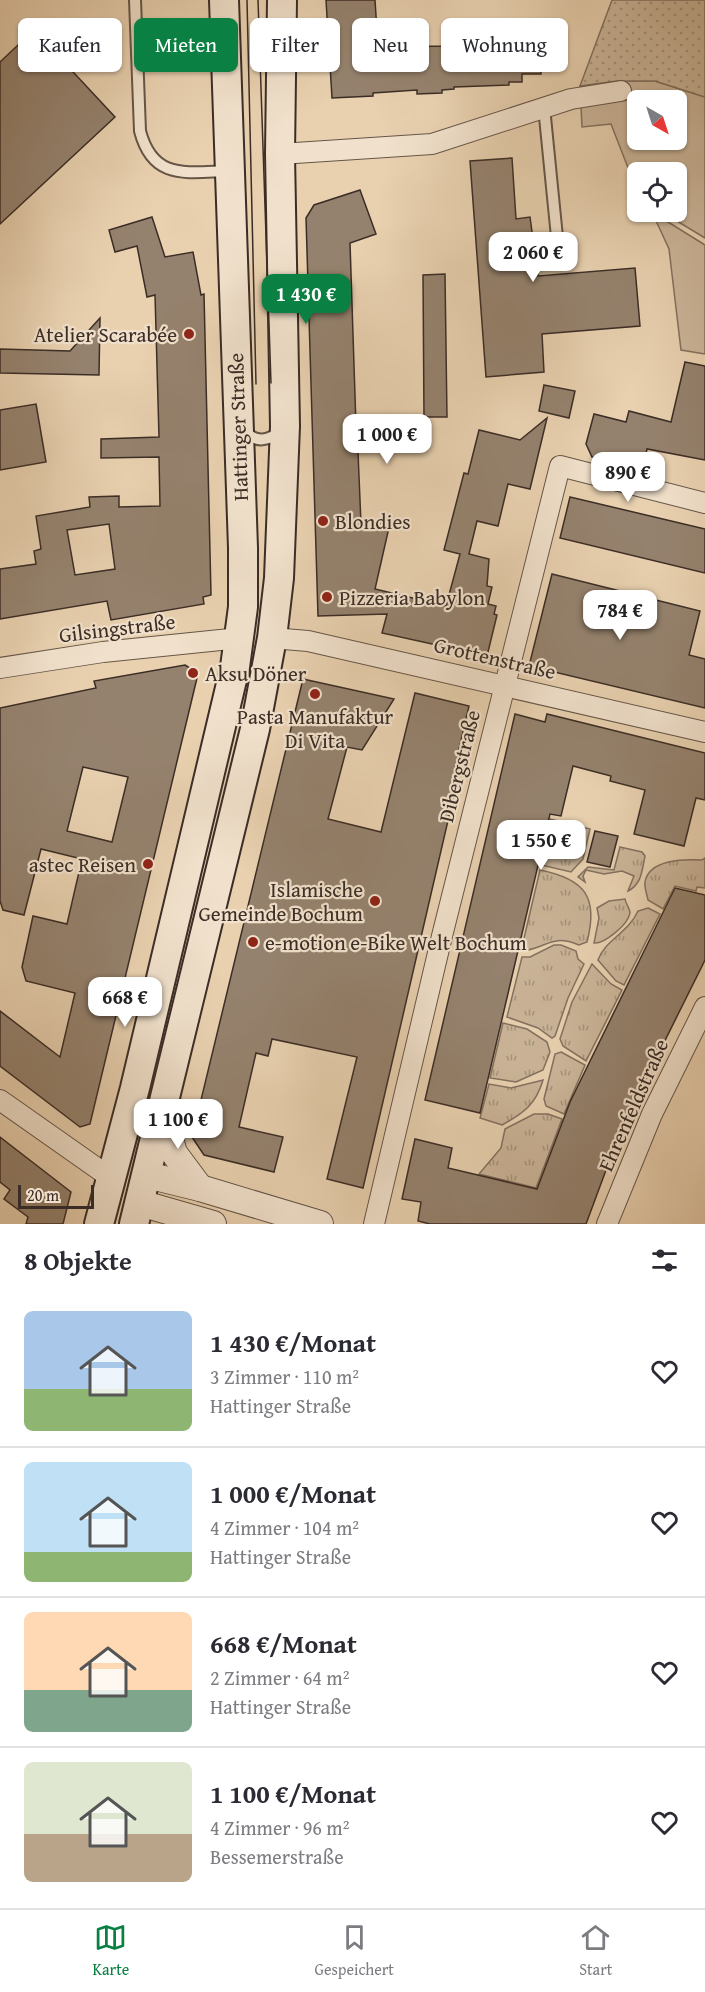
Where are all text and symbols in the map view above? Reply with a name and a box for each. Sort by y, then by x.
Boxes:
chip: Kaufen [18,18,122,72]
chip: Mieten [134,18,238,72]
chip: Filter [250,18,340,72]
chip: Neu [352,18,429,72]
chip: Wohnung [441,18,568,72]
north arrow [627,90,687,150]
map controls [627,90,687,222]
button: locate [627,162,687,222]
pin: 2 060 € [478,232,588,283]
text: 2 060 € [503,237,563,266]
pin: 1 430 € [251,274,361,325]
text: 1 430 € [276,279,336,308]
place label: Atelier Scarabée [34,319,177,350]
marker: Atelier Scarabée [182,327,196,341]
street label: Hattinger Straße [220,352,256,502]
pin: 1 000 € [332,414,442,465]
text: 1 000 € [357,419,417,448]
pin: 890 € [586,452,670,503]
text: 890 € [605,457,651,486]
place label: Blondies [335,506,411,537]
marker: Blondies [316,514,330,528]
place label: Pizzeria Babylon [339,582,485,613]
marker: Pizzeria Babylon [320,590,334,604]
pin: 784 € [578,590,662,641]
text: 784 € [597,595,643,624]
street label: Gilsingstraße [57,605,177,651]
street label: Grottenstraße [431,629,559,687]
place label: Aksu Döner [205,658,307,689]
marker: Aksu Döner [186,666,200,680]
marker: Pasta Manufaktur Di Vita [308,687,322,701]
place label: Pasta Manufaktur Di Vita [237,701,394,756]
street label: Dibergstraße [430,706,488,825]
pin: 1 550 € [486,820,596,871]
text: 1 550 € [511,825,571,854]
place label: astec Reisen [29,849,136,880]
marker: astec Reisen [141,857,155,871]
place label: Islamische Gemeinde Bochum [198,874,363,929]
marker: Islamische Gemeinde Bochum [368,894,382,908]
place label: e-motion e-Bike Welt Bochum [265,927,527,958]
marker: e-motion e-Bike Welt Bochum [246,935,260,949]
pin: 668 € [83,977,167,1028]
text: 668 € [102,982,148,1011]
street label: Ehrenfeldstraße [590,1034,676,1176]
pin: 1 100 € [123,1099,233,1150]
text: 1 100 € [148,1104,208,1133]
scale bar [18,1182,94,1210]
text: 20 m [27,1183,59,1207]
text: 8 Objekte [24,1241,132,1280]
icon: filters [648,1244,681,1277]
text: 1 430 €/Monat [210,1323,376,1362]
icon: home [72,1335,144,1407]
icon: heart [648,1355,681,1388]
text: 3 Zimmer · 110 m² [210,1362,359,1391]
text: Hattinger Straße [210,1391,351,1420]
text: 1 000 €/Monat [210,1474,376,1513]
icon: home [72,1486,144,1558]
icon: heart [648,1506,681,1539]
text: 4 Zimmer · 104 m² [210,1513,359,1542]
text: Hattinger Straße [210,1542,351,1571]
text: 668 €/Monat [210,1624,357,1663]
icon: home [72,1636,144,1708]
icon: heart [648,1656,681,1689]
text: 2 Zimmer · 64 m² [210,1663,349,1692]
text: Hattinger Straße [210,1692,351,1721]
text: 1 100 €/Monat [210,1774,376,1813]
icon: home [72,1786,144,1858]
icon: heart [648,1806,681,1839]
text: 4 Zimmer · 96 m² [210,1813,349,1842]
text: Bessemerstraße [210,1842,344,1871]
tab: Karte [93,1921,129,1981]
tab: Gespeichert [314,1921,394,1981]
tab: Start [579,1921,612,1981]

